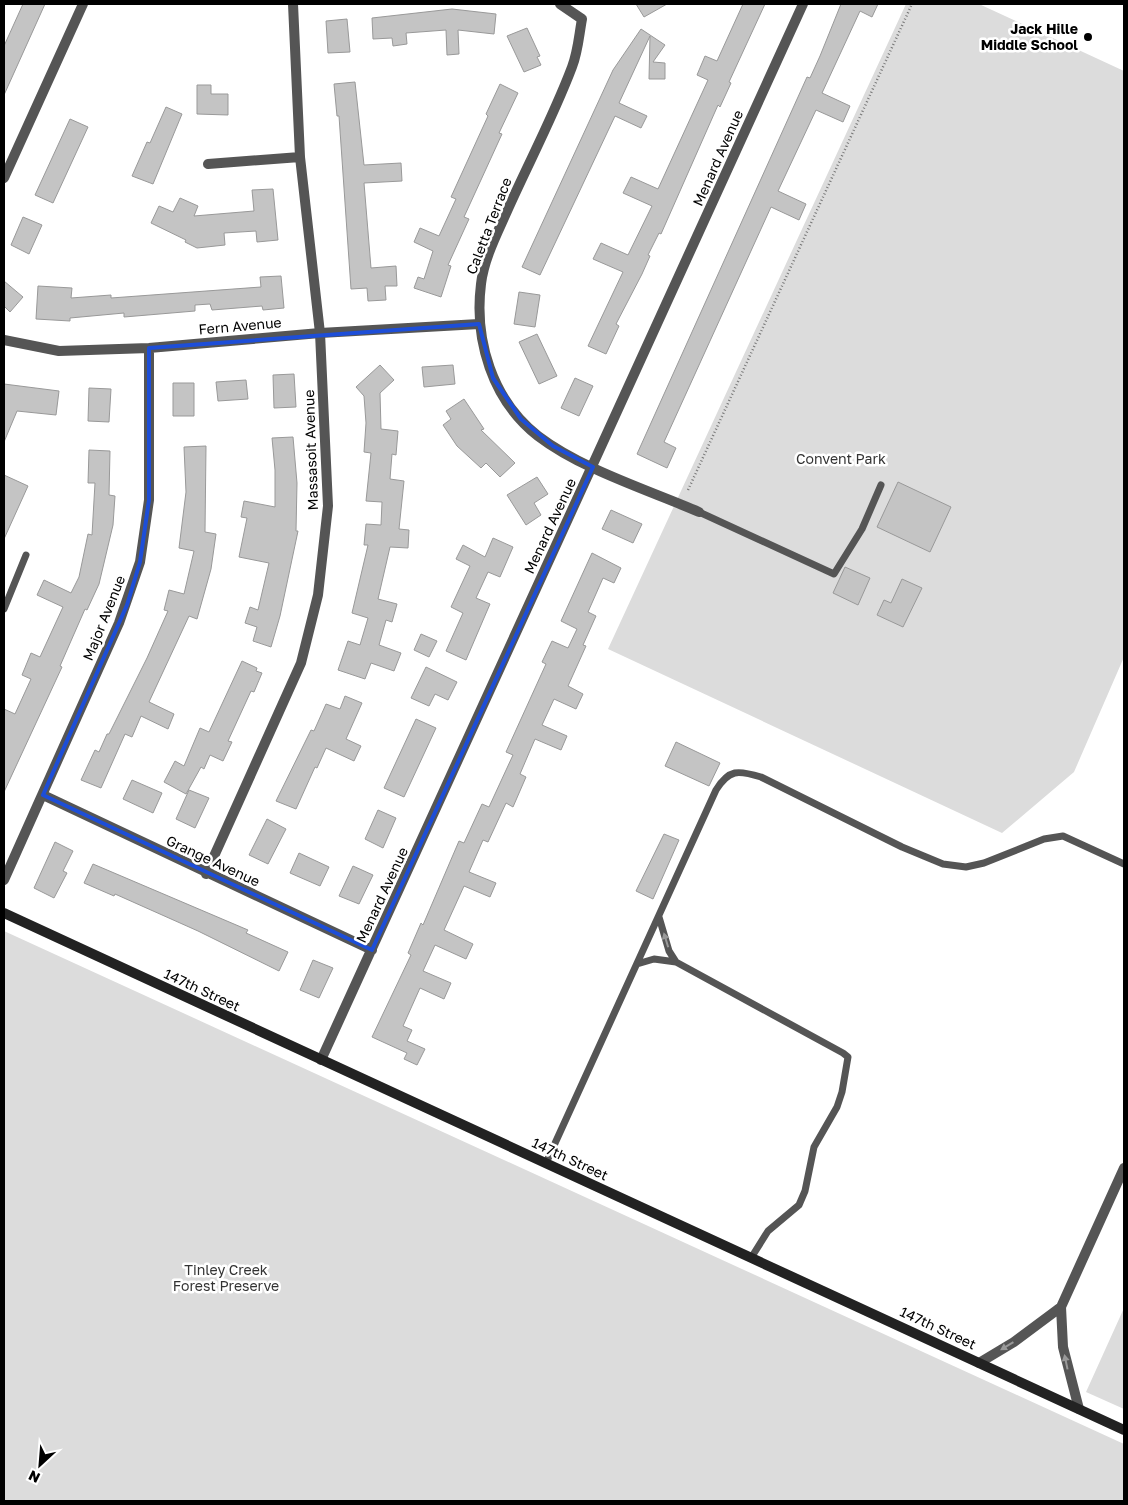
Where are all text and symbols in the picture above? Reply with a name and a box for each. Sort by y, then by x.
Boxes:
place label: Jack Hille Middle School [981,20,1078,53]
marker: Jack Hille Middle School [1082,31,1094,43]
street label: Menard Avenue [689,107,746,209]
street label: Caletta Terrace [462,175,515,277]
street label: Fern Avenue [198,313,282,338]
street label: Massasoit Avenue [300,389,321,511]
park label: Convent Park [796,450,886,467]
street label: Menard Avenue [520,475,579,576]
street label: Major Avenue [79,573,128,663]
street label: Grange Avenue [164,831,263,890]
street label: Menard Avenue [352,844,411,945]
one-way arrow [661,933,669,948]
street label: 147th Street [162,965,243,1015]
street label: 147th Street [530,1134,611,1184]
park label: Tinley Creek Forest Preserve [173,1261,279,1294]
street label: 147th Street [898,1303,979,1353]
one-way arrow [1001,1341,1014,1350]
one-way arrow [1062,1354,1070,1369]
north arrow [15,1440,65,1490]
text: N [26,1467,43,1487]

